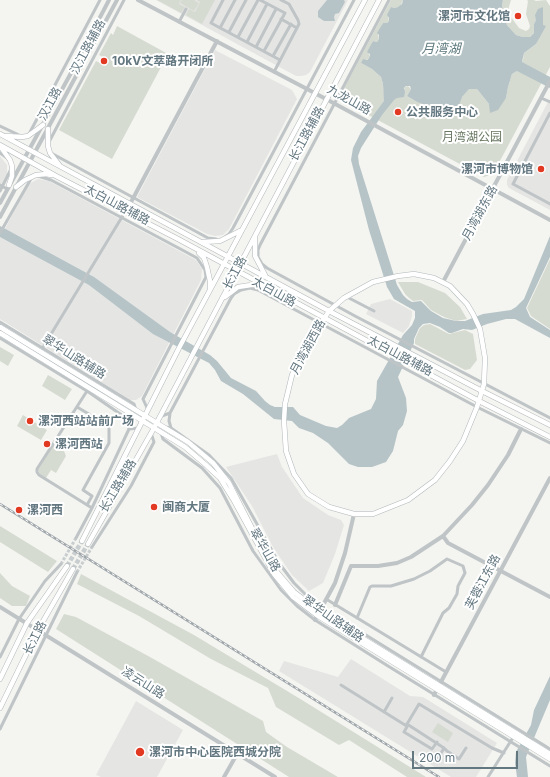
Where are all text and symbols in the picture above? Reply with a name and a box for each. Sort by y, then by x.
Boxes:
place label: 漯河市文化馆 [438,9,510,23]
marker: 漯河市文化馆 [513,11,523,21]
street label: 汉江路辅路 [68,17,108,77]
water label: 月湾湖 [422,41,460,57]
place label: 10kV文萃路开闭所 [112,54,213,68]
marker: 10kV文萃路开闭所 [99,56,109,66]
street label: 九龙山路 [325,82,373,118]
street label: 汉江路 [35,85,65,123]
street label: 长江路辅路 [287,104,327,164]
place label: 公共服务中心 [406,105,478,119]
marker: 公共服务中心 [393,107,403,117]
park label: 月湾湖公园 [442,130,502,144]
place label: 漯河市博物馆 [461,162,533,176]
marker: 漯河市博物馆 [536,164,546,174]
street label: 太白山路辅路 [82,182,152,228]
street label: 月湾湖东路 [460,183,500,243]
street label: 长江路 [220,254,250,292]
street label: 太白山路 [250,274,298,310]
street label: 月湾湖西路 [288,317,328,377]
street label: 翠华山路辅路 [40,332,108,382]
street label: 太白山路辅路 [365,333,435,379]
place label: 漯河西站站前广场 [38,414,134,428]
marker: 漯河西站站前广场 [25,416,35,426]
place label: 漯河西站 [55,437,103,451]
marker: 漯河西站 [42,439,52,449]
street label: 长江路辅路 [96,457,140,515]
place label: 闽商大厦 [162,500,210,514]
marker: 闽商大厦 [149,502,159,512]
place label: 漯河西 [27,503,63,517]
marker: 漯河西 [14,505,24,515]
street label: 翠华山路 [247,526,283,574]
street label: 芙蓉江东路 [463,552,503,612]
street label: 翠华山路辅路 [299,592,367,646]
street label: 长江路 [20,619,50,657]
street label: 凌云山路 [119,664,167,702]
scale bar [414,743,520,769]
place label: 漯河市中心医院西城分院 [149,745,281,759]
marker: 漯河市中心医院西城分院 [134,746,146,758]
text: 200 m [419,750,455,765]

